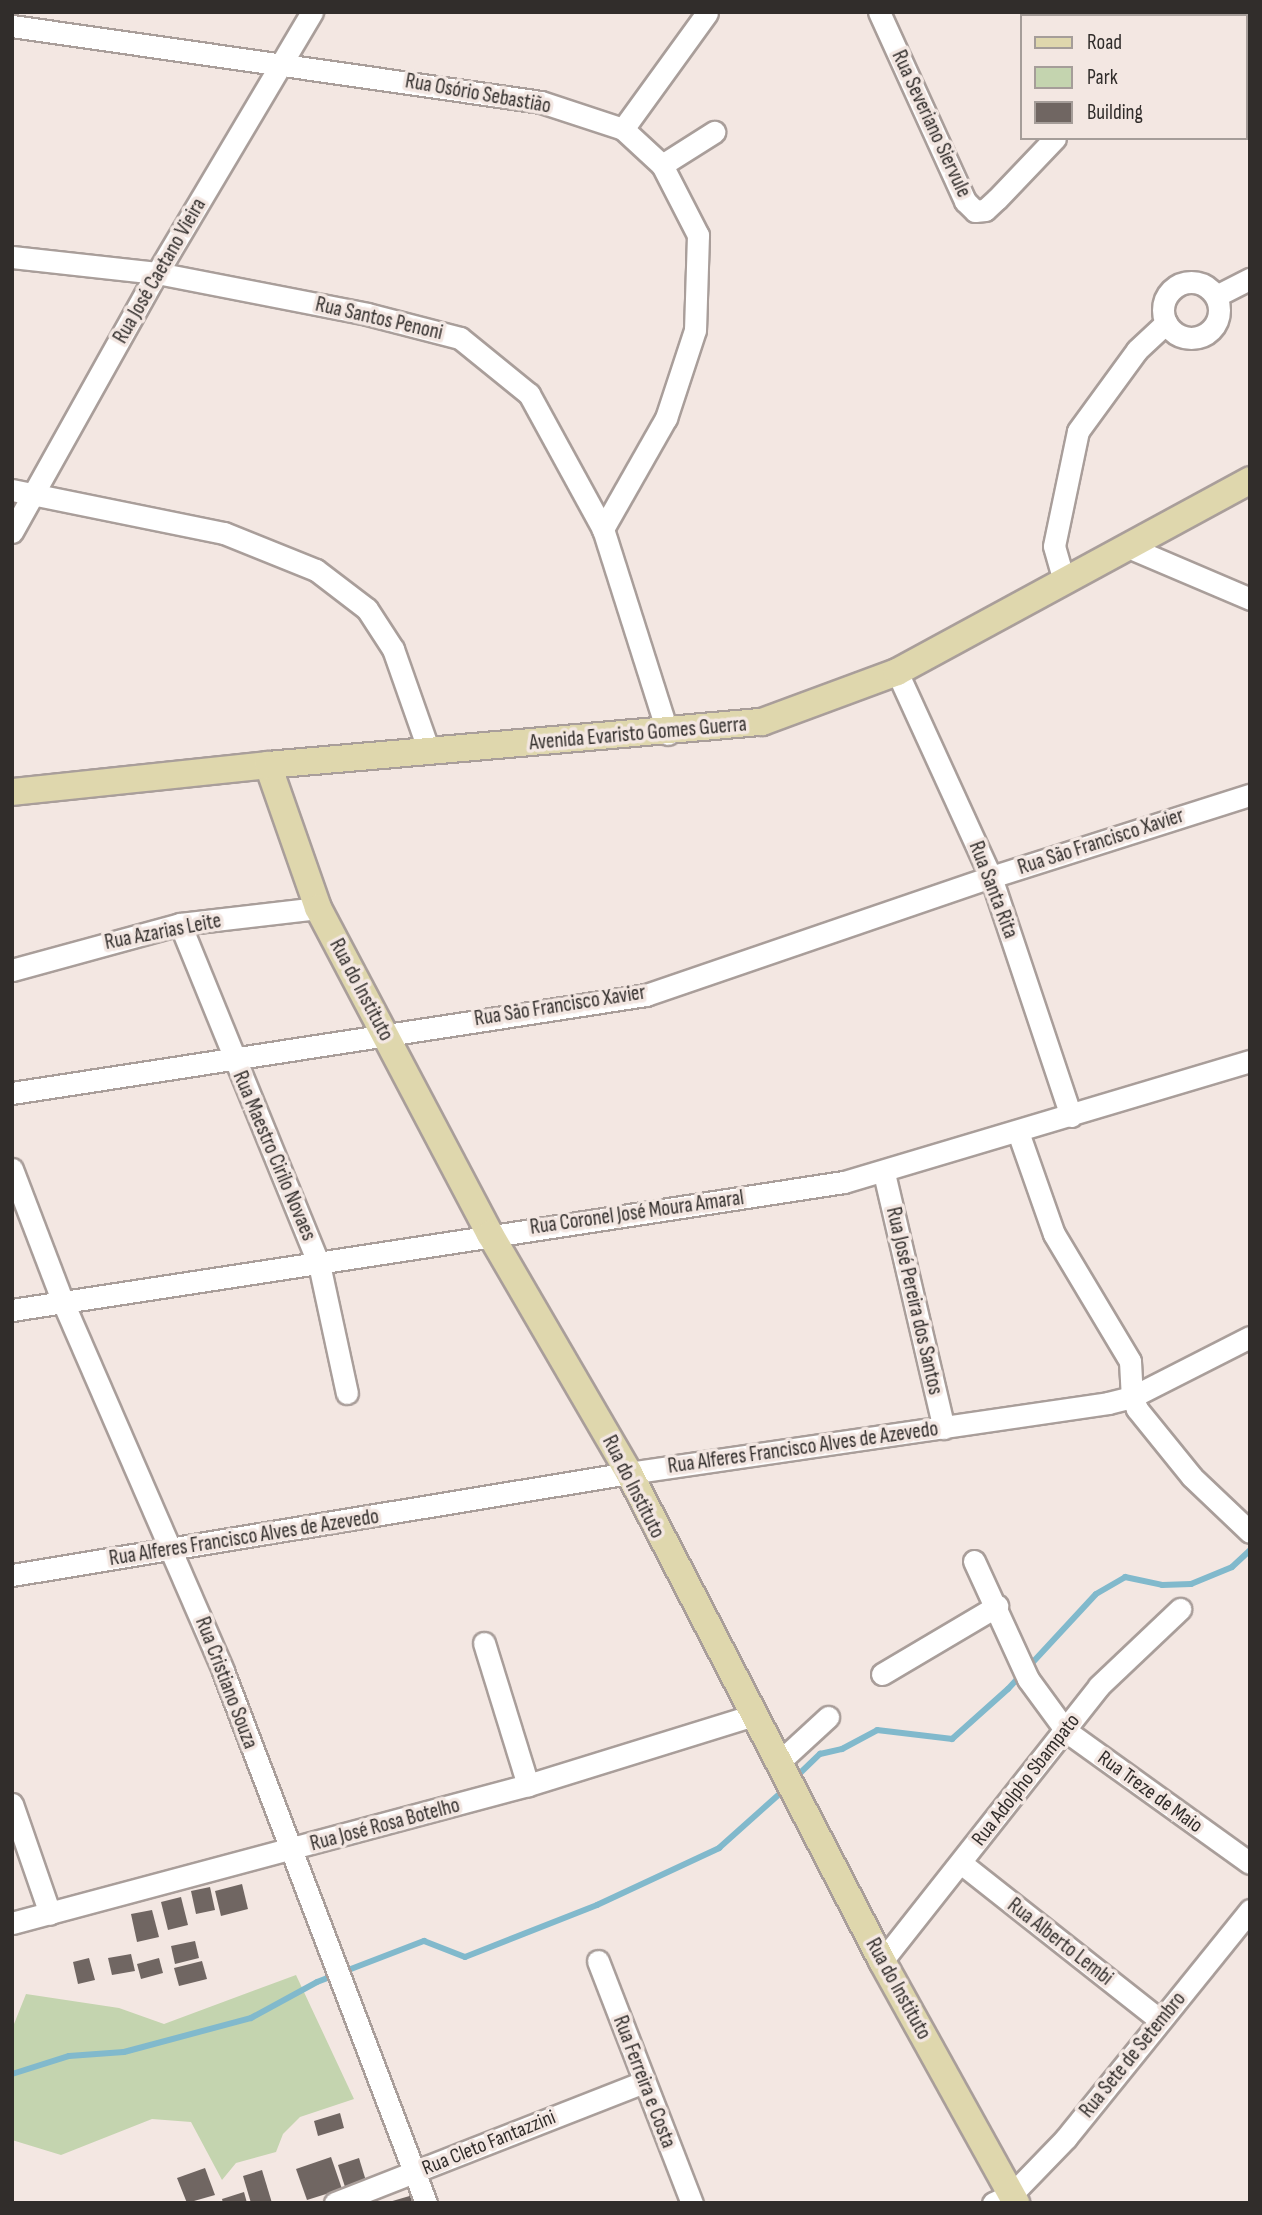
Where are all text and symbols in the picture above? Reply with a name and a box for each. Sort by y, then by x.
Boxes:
legend [1020,14,1248,140]
text: Road [1087,30,1122,55]
street label: Rua Severiano Siervule [886,46,976,202]
text: Park [1087,65,1118,90]
street label: Rua Osório Sebastião [403,69,553,119]
text: Building [1087,100,1143,125]
street label: Rua José Caetano Vieira [108,194,212,348]
street label: Rua Santos Penoni [313,292,445,346]
street label: Avenida Evaristo Gomes Guerra [528,712,748,756]
street label: Rua São Francisco Xavier [1015,803,1187,881]
street label: Rua Santa Rita [963,838,1023,942]
street label: Rua Azarias Leite [103,908,223,956]
street label: Rua do Instituto [324,935,398,1045]
street label: Rua São Francisco Xavier [473,980,647,1032]
street label: Rua Maestro Cirilo Novaes [227,1067,321,1245]
street label: Rua Coronel José Moura Amaral [528,1186,746,1240]
street label: Rua José Pereira dos Santos [880,1205,948,1397]
street label: Rua Alferes Francisco Alves de Azevedo [666,1417,940,1479]
street label: Rua do Instituto [596,1431,670,1543]
street label: Rua Alferes Francisco Alves de Azevedo [107,1504,381,1572]
street label: Rua Cristiano Souza [189,1614,263,1752]
street label: Rua Adolpho Sbampato [967,1709,1085,1851]
street label: Rua Treze de Maio [1093,1745,1207,1839]
street label: Rua José Rosa Botelho [308,1793,462,1857]
street label: Rua Alberto Lembi [1002,1893,1118,1991]
street label: Rua do Instituto [860,1934,936,2044]
street label: Rua Sete de Setembro [1075,1987,1191,2123]
street label: Rua Ferreira e Costa [607,2012,681,2152]
street label: Rua Cleto Fantazzini [419,2105,559,2181]

